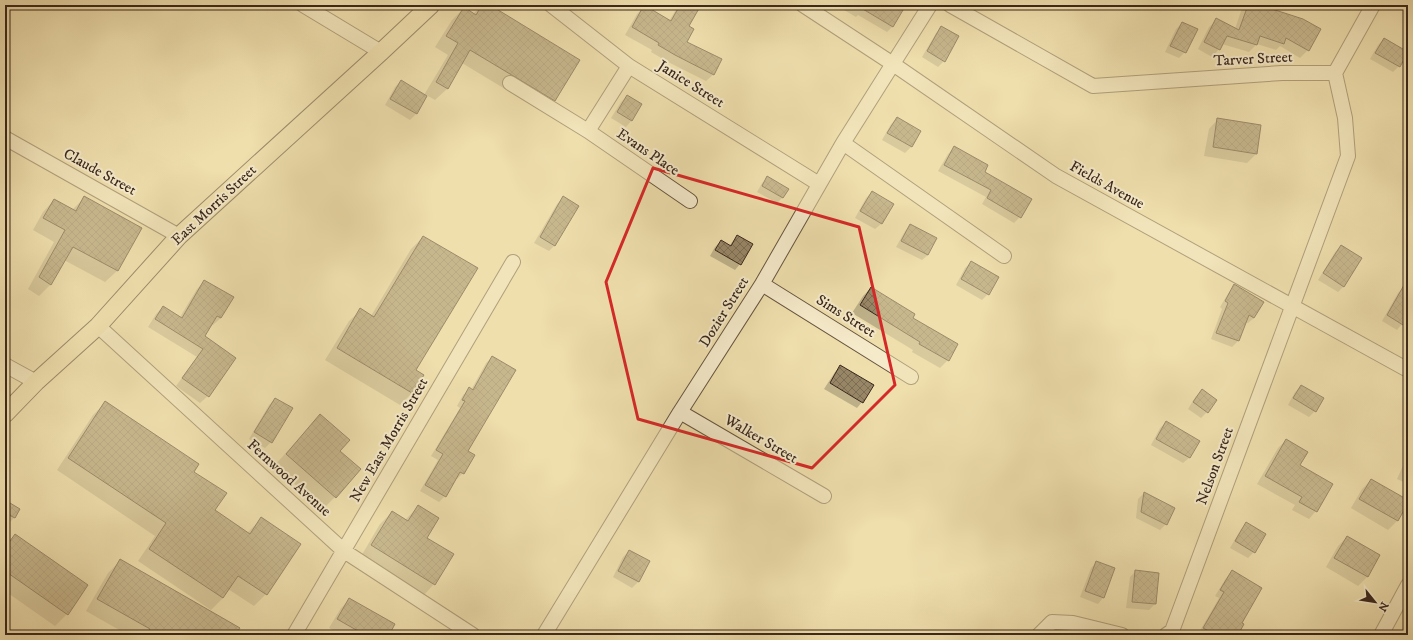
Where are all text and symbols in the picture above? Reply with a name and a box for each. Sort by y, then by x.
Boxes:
street label: Tarver Street [1213,47,1293,71]
street label: Janice Street [652,55,728,112]
street label: Evans Place [613,124,683,180]
street label: Claude Street [60,144,140,200]
street label: Fields Avenue [1066,157,1148,213]
street label: East Morris Street [167,161,261,249]
street label: Dozier Street [695,273,753,351]
street label: Sims Street [813,290,879,342]
street label: New East Morris Street [346,374,432,506]
street label: Walker Street [720,410,801,468]
street label: Nelson Street [1192,424,1238,508]
street label: Fernwood Avenue [243,435,335,521]
north arrow [1355,582,1395,622]
text: N [1374,599,1391,614]

